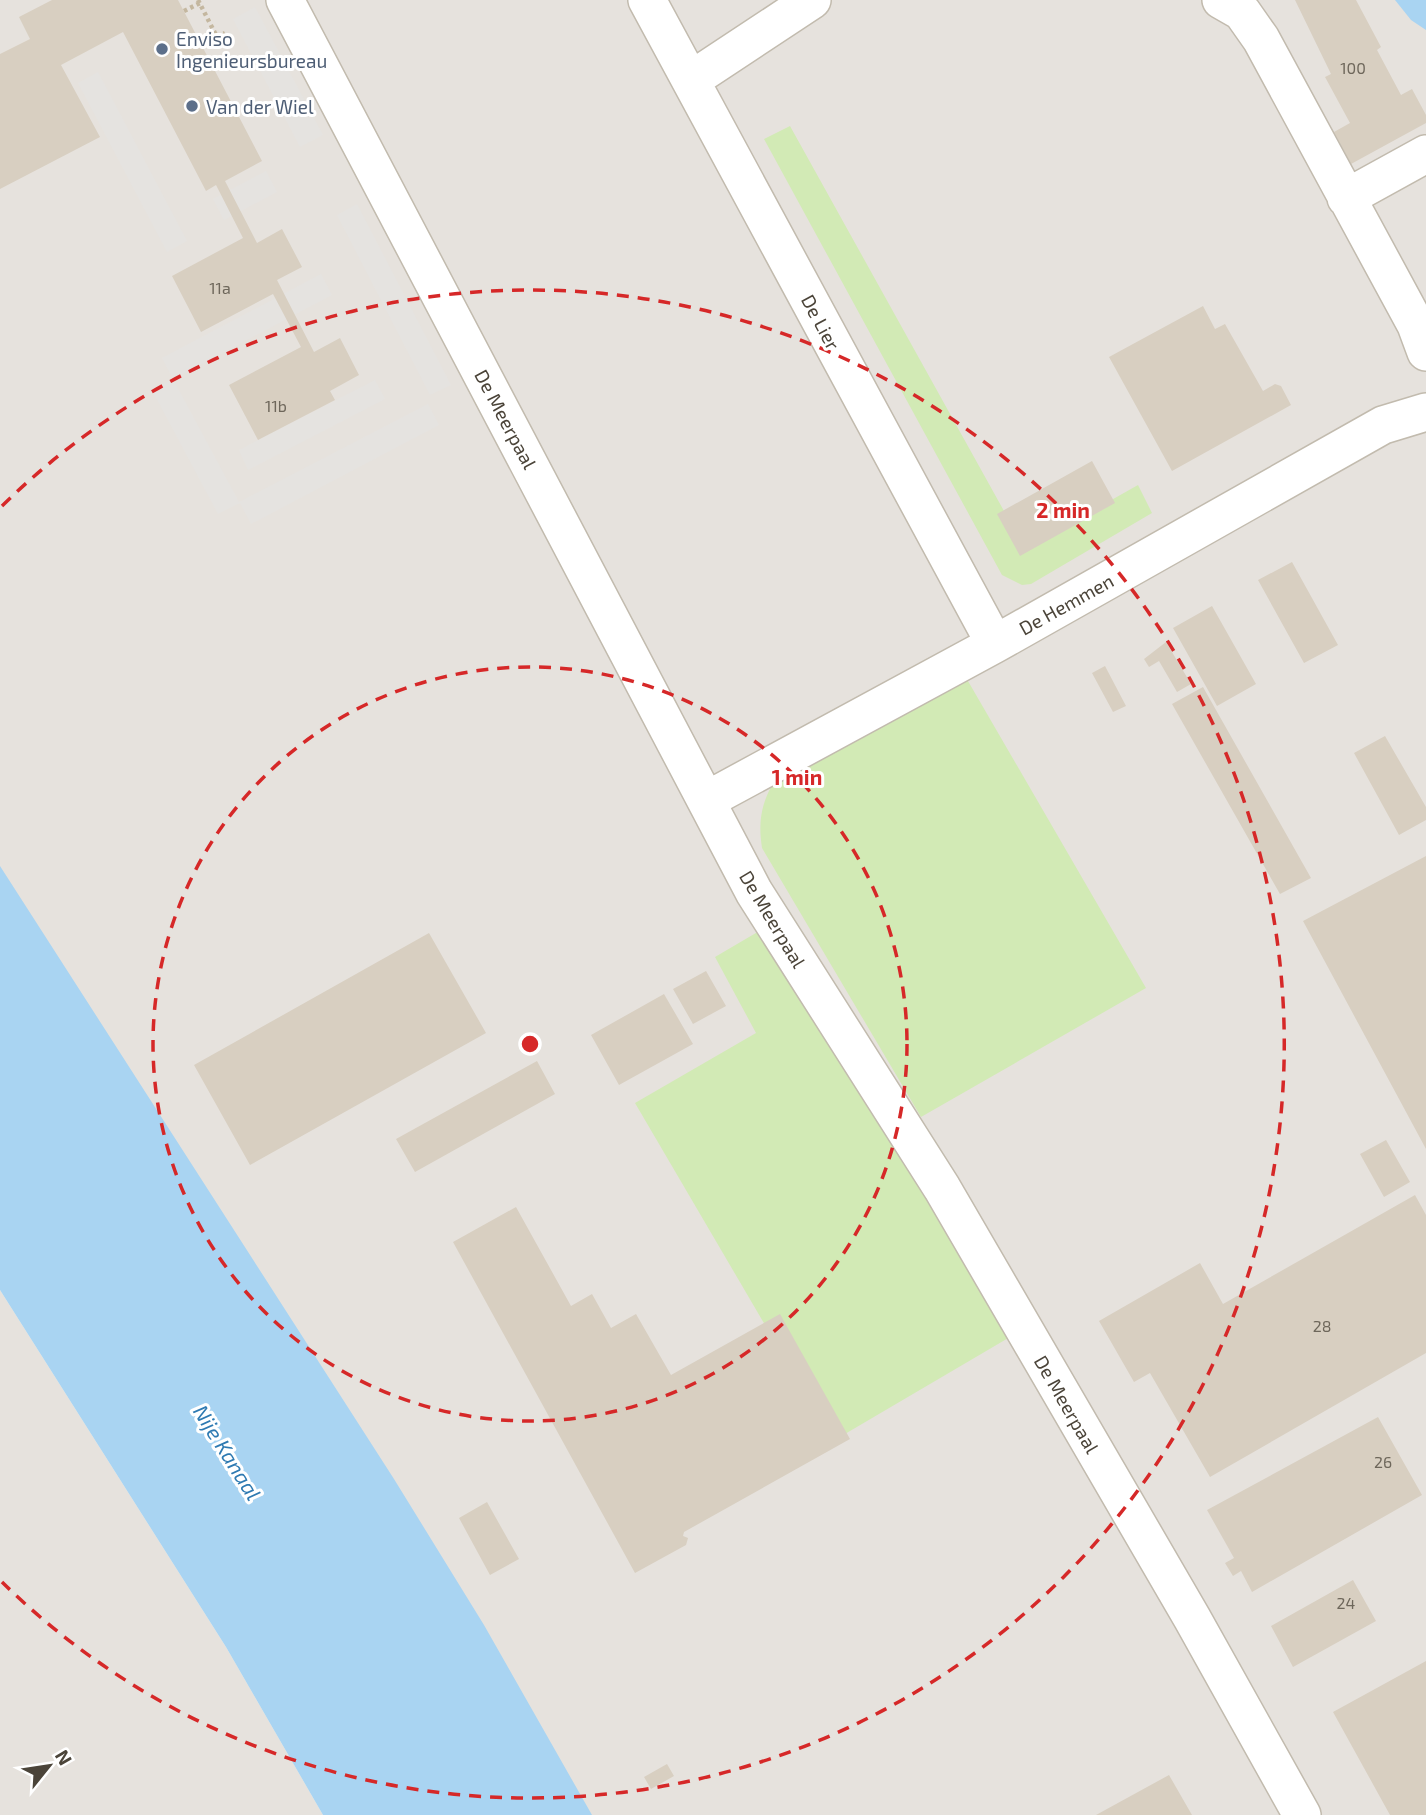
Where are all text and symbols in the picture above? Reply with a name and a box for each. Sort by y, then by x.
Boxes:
place label: Enviso Ingenieursbureau [176,27,327,72]
marker: Enviso Ingenieursbureau [154,41,170,57]
house number: 100 [1340,58,1366,77]
place label: Van der Wiel [206,95,314,118]
marker: Van der Wiel [184,98,200,114]
house number: 11a [209,278,231,297]
street label: De Lier [797,290,845,354]
street label: De Meerpaal [470,365,542,473]
house number: 11b [265,396,287,415]
text: 2 min [1036,497,1090,522]
street label: De Hemmen [1015,569,1117,639]
text: 1 min [772,764,822,789]
street label: De Meerpaal [735,866,811,972]
centre of rings [518,1032,542,1056]
house number: 28 [1313,1316,1331,1335]
street label: De Meerpaal [1030,1351,1104,1457]
water label: Nije Kanaal [188,1400,267,1505]
house number: 26 [1374,1452,1392,1471]
house number: 24 [1337,1593,1356,1612]
north arrow [14,1731,84,1801]
text: N [51,1746,78,1769]

